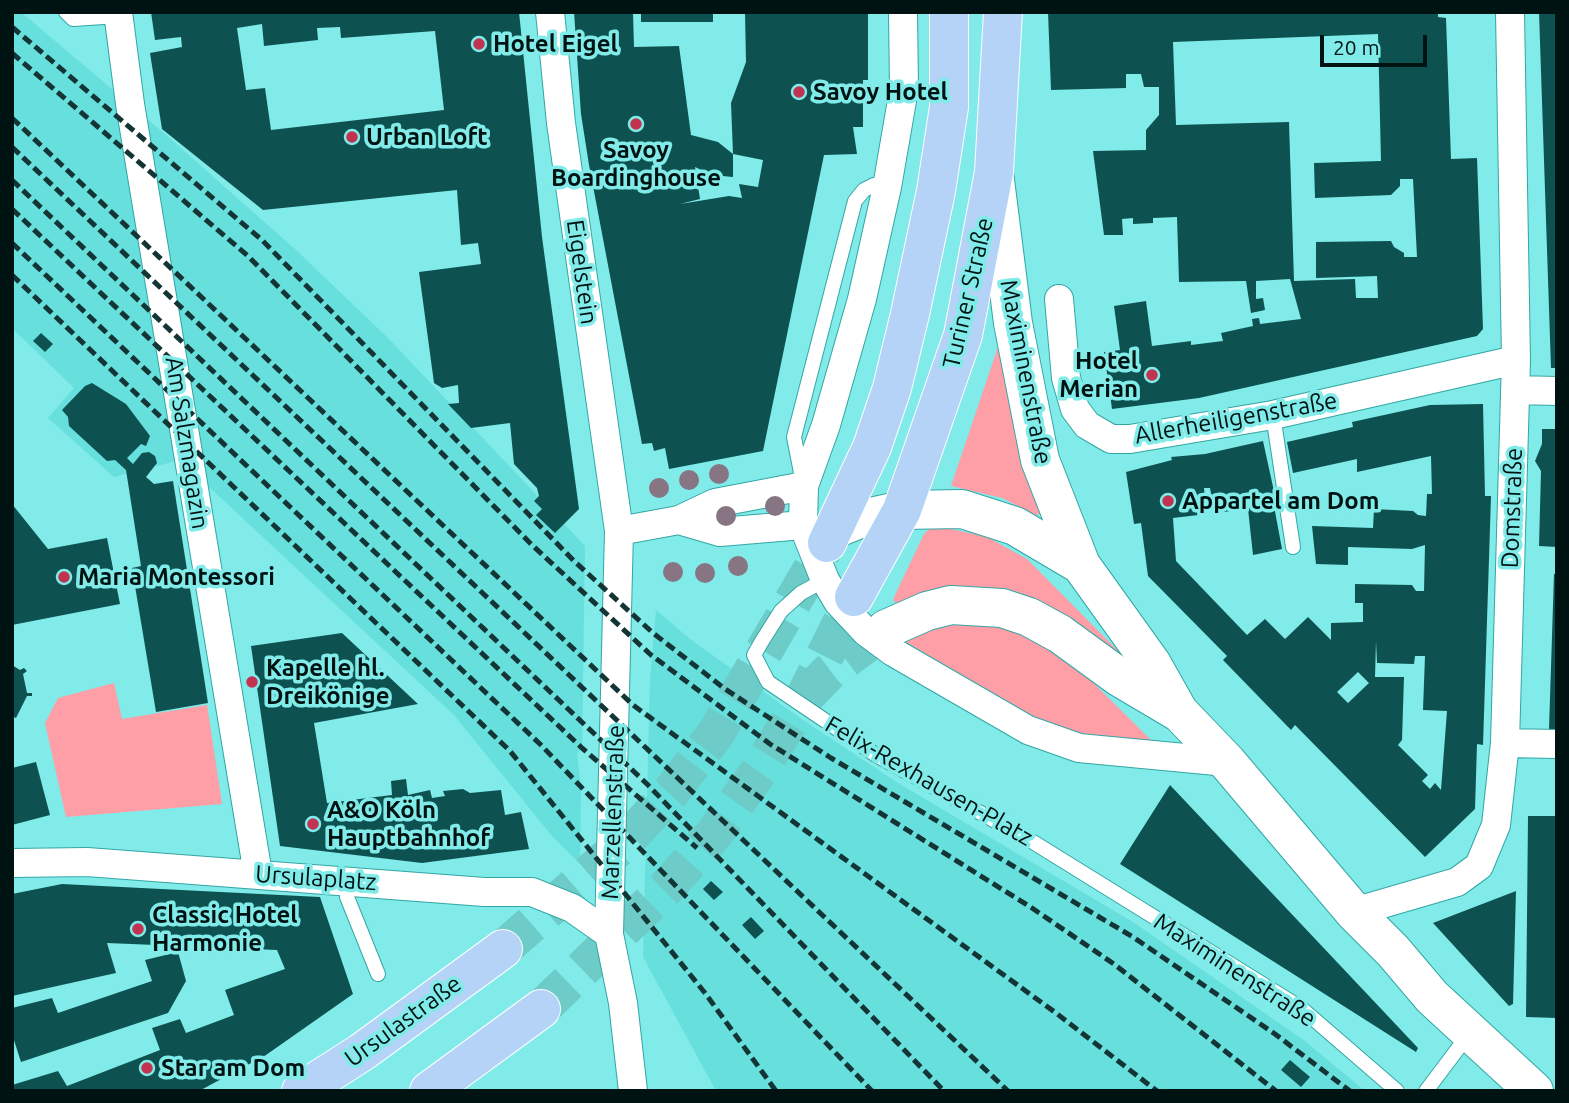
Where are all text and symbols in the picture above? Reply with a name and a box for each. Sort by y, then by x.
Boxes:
scale bar [1324,21,1431,65]
place label: Hotel Eigel [493,30,618,58]
text: 20 m [1333,35,1380,59]
marker: Hotel Eigel [471,36,487,52]
place label: Savoy Hotel [813,78,948,106]
marker: Savoy Hotel [791,84,807,100]
marker: Savoy Boardinghouse [628,116,644,132]
place label: Urban Loft [366,123,488,151]
marker: Urban Loft [344,129,360,145]
place label: Savoy Boardinghouse [551,136,721,192]
street label: Turiner Straße [937,215,999,371]
street label: Eigelstein [560,218,604,326]
street label: Maximinenstraße [994,277,1058,467]
place label: Hotel Merian [1059,347,1138,403]
street label: Am Salzmagazin [159,355,215,531]
marker: Hotel Merian [1144,367,1160,383]
street label: Allerheiligenstraße [1132,386,1340,450]
street label: Domstraße [1496,447,1528,569]
place label: Appartel am Dom [1182,487,1379,515]
marker: Appartel am Dom [1160,493,1176,509]
place label: Maria Montessori [78,563,275,591]
marker: Maria Montessori [56,569,72,585]
place label: Kapelle hl. Dreikönige [266,654,389,710]
marker: Kapelle hl. Dreikönige [244,674,260,690]
street label: Felix-Rexhausen-Platz [820,710,1038,852]
street label: Marzellenstraße [596,724,630,900]
place label: A&O Köln Hauptbahnhof [327,796,490,852]
marker: A&O Köln Hauptbahnhof [305,816,321,832]
street label: Ursulaplatz [254,859,378,897]
place label: Classic Hotel Harmonie [152,901,298,957]
street label: Maximinenstraße [1149,907,1321,1033]
marker: Classic Hotel Harmonie [130,921,146,937]
street label: Ursulastraße [339,969,467,1073]
place label: Star am Dom [161,1054,305,1082]
marker: Star am Dom [139,1060,155,1076]

